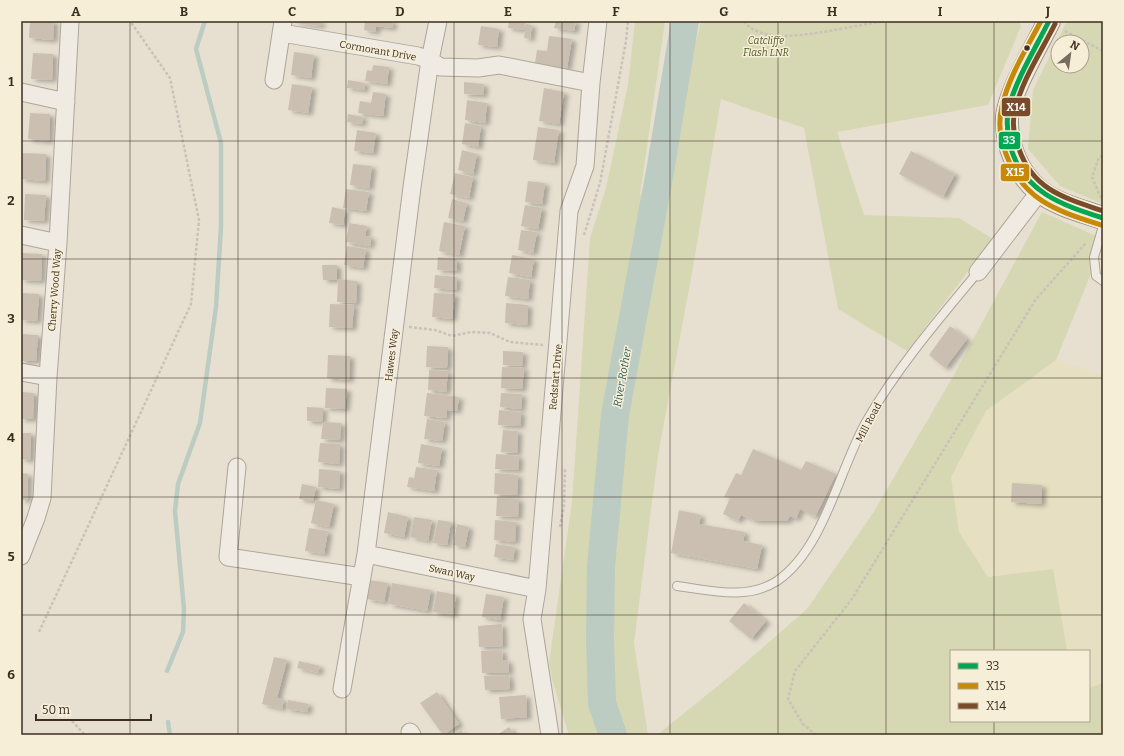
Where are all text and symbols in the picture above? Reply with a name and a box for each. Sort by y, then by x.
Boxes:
text: A [71,4,81,19]
text: B [180,4,188,19]
text: C [288,4,296,19]
text: D [395,4,405,19]
text: E [504,4,512,19]
text: F [612,4,620,19]
text: G [719,4,729,19]
text: H [827,4,837,19]
text: I [938,4,943,19]
text: J [1045,4,1051,19]
north arrow [1050,34,1090,74]
park label: Catcliffe Flash LNR [743,35,789,59]
street label: Cormorant Drive [339,38,417,64]
text: N [1068,38,1082,54]
unlabelled marker [1022,43,1032,53]
text: 1 [8,74,14,89]
line badge: X14 [1001,97,1031,117]
text: X14 [1006,101,1026,114]
line badge: 33 [998,131,1021,150]
text: 33 [1003,134,1015,147]
line badge: X15 [1000,163,1030,182]
text: X15 [1006,166,1024,179]
text: 2 [7,193,15,208]
street label: Cherry Wood Way [46,248,64,332]
text: 3 [7,311,15,326]
street label: Hawes Way [383,327,401,382]
street label: Redstart Drive [547,344,565,411]
water label: River Rother [611,346,634,408]
street label: Mill Road [853,401,884,444]
text: 4 [7,430,15,445]
text: 5 [7,549,15,564]
street label: Swan Way [428,562,477,584]
legend [950,650,1090,722]
text: 33 [986,659,1000,673]
text: 6 [7,667,15,682]
text: X15 [986,679,1006,693]
scale bar [36,696,151,722]
text: X14 [986,699,1006,713]
text: 50 m [42,703,71,717]

